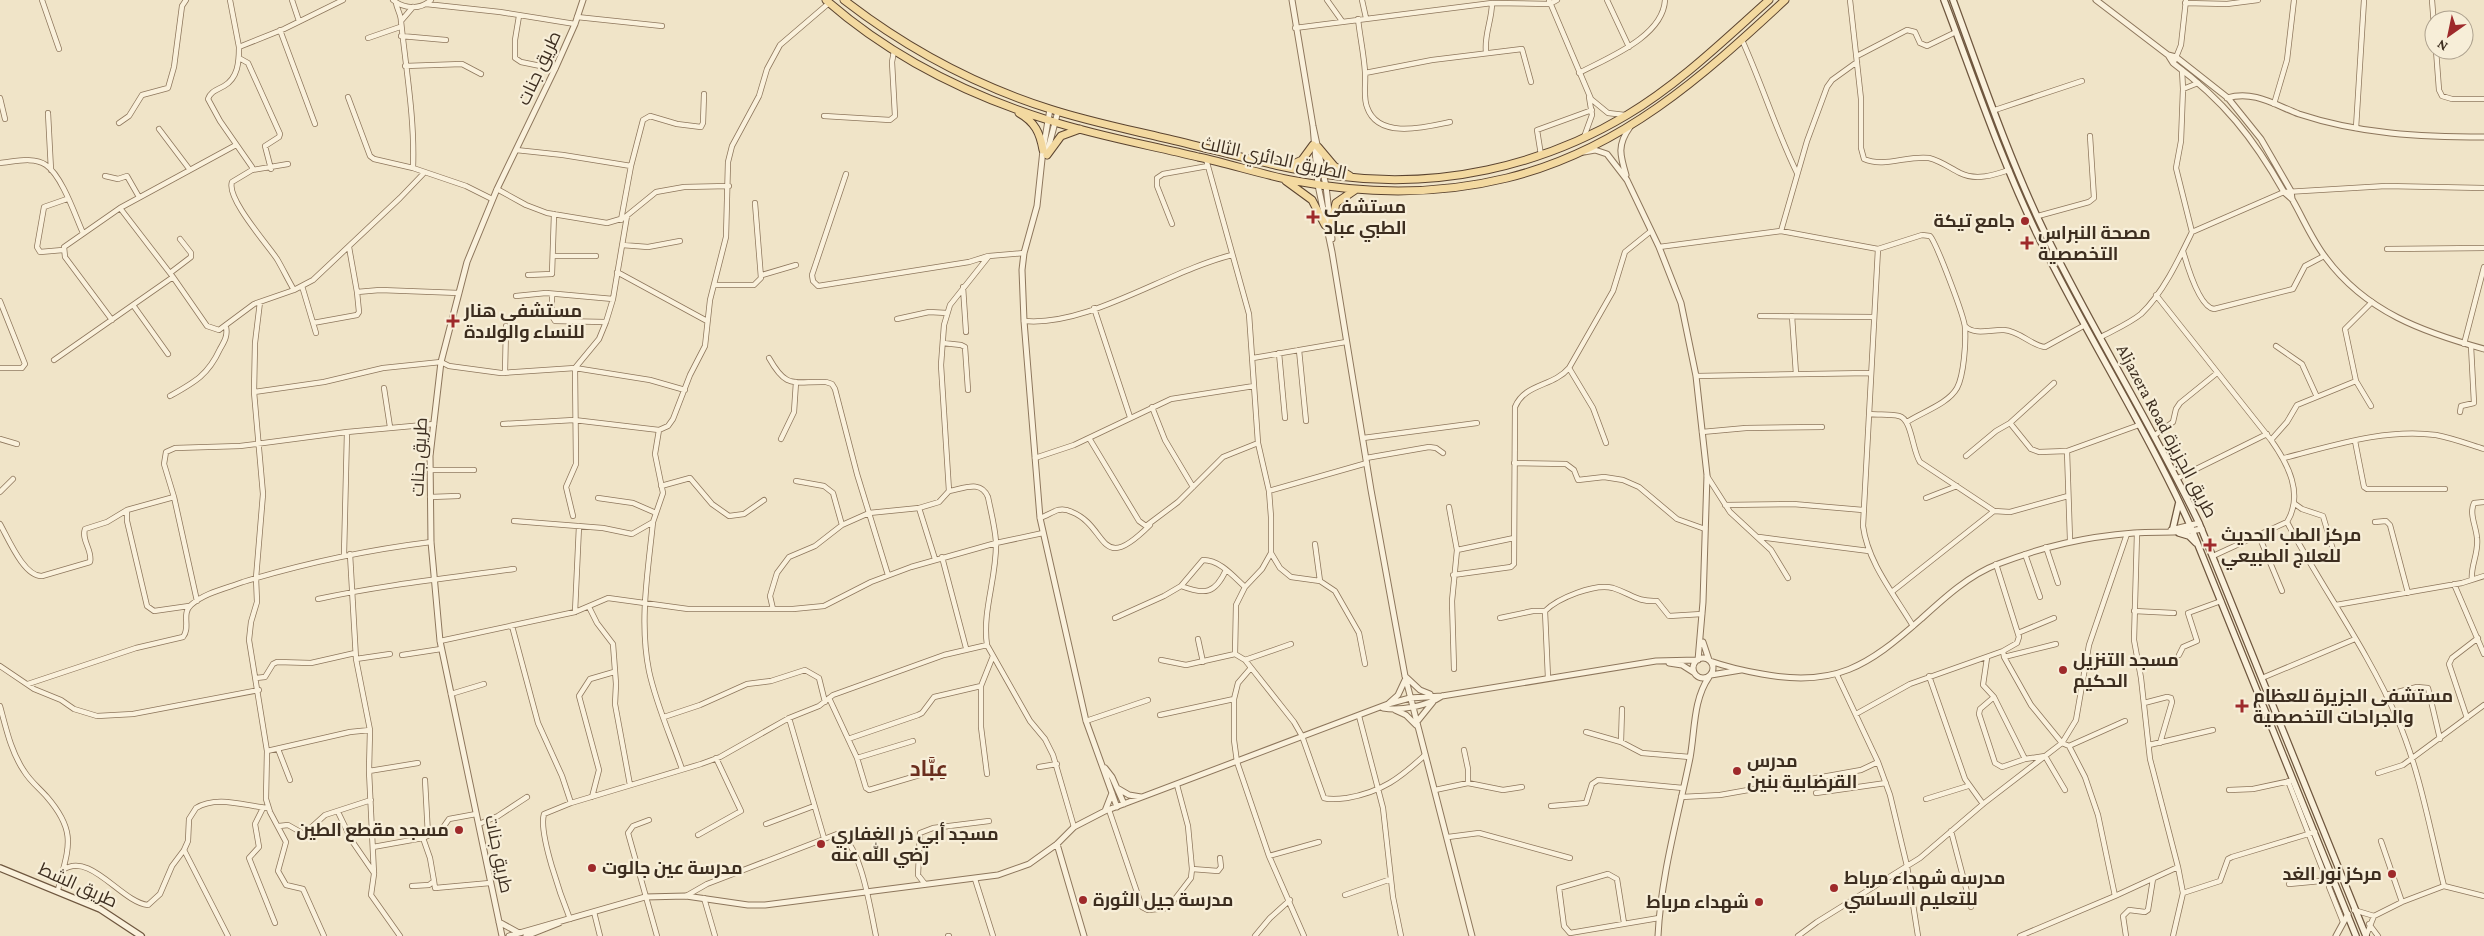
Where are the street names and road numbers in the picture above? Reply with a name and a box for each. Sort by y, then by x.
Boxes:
street label: طريق جنات [513,28,567,109]
street label: الطريق الدائري الثالث [1198,133,1349,187]
street label: Aljazera Road طريق الجزيزة [2111,341,2221,522]
street label: طريق جنات [407,417,433,497]
street label: طريق جنات [479,813,517,895]
street label: طريق الشط [35,859,120,913]

